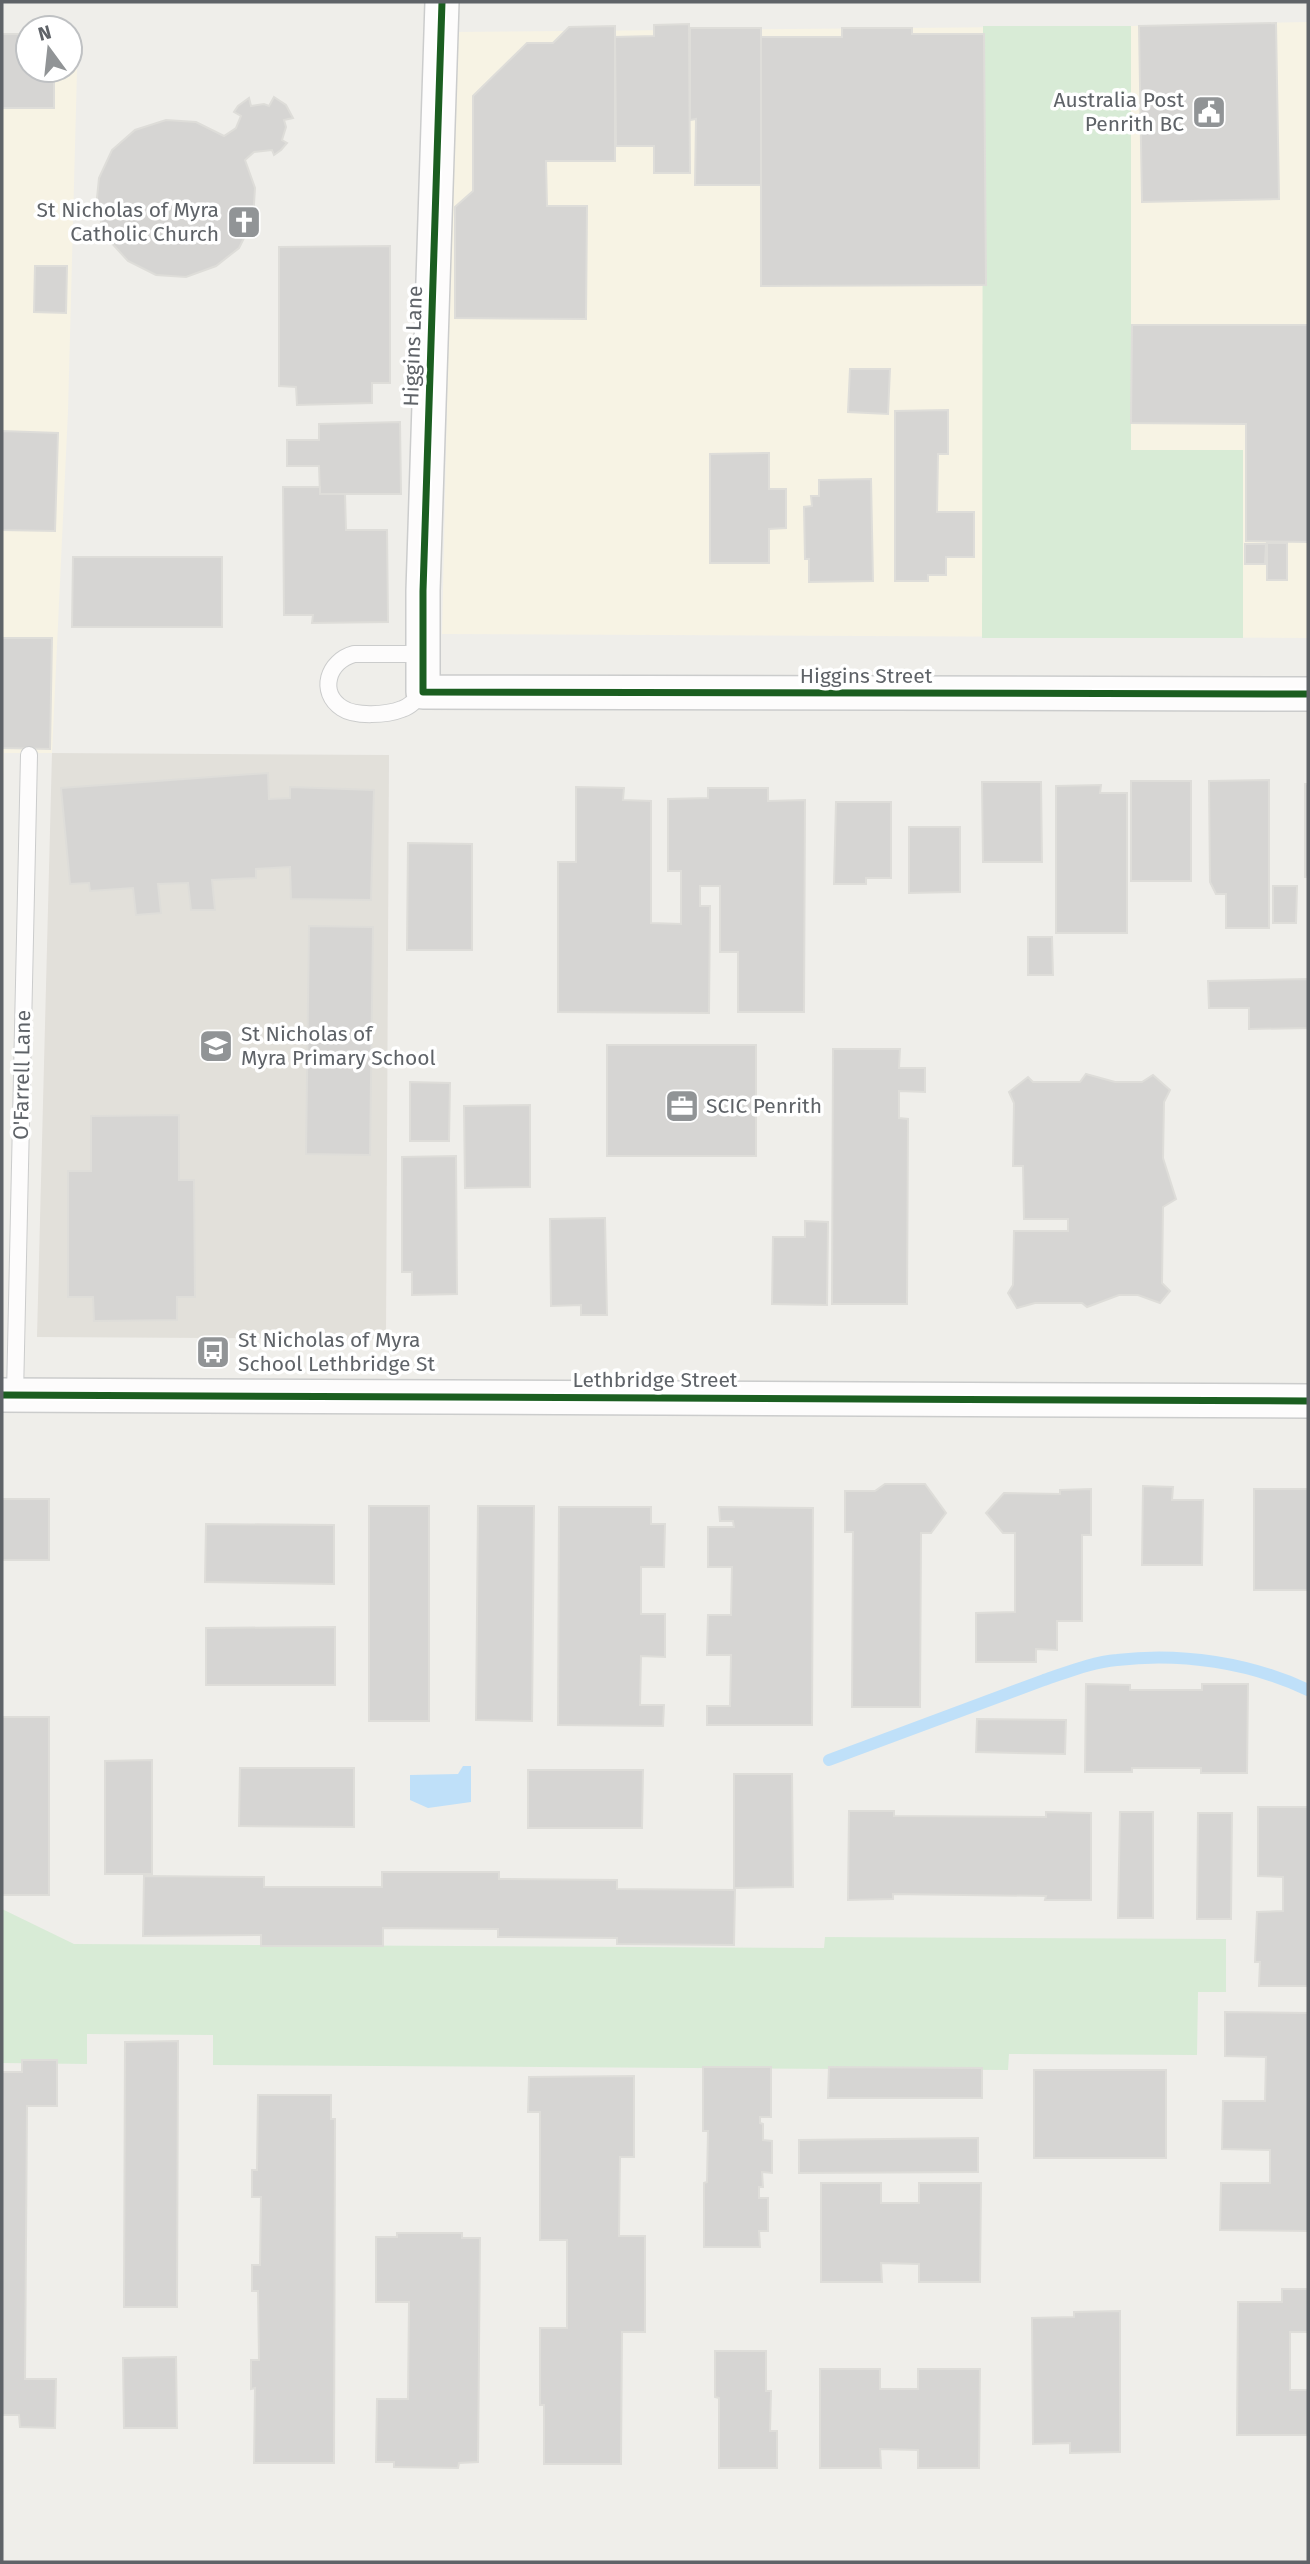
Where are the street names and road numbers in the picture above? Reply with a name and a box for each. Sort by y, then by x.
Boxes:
street label: Higgins Lane [398,285,428,407]
street label: Higgins Street [800,663,933,689]
street label: O'Farrell Lane [8,1010,36,1140]
street label: Lethbridge Street [573,1367,738,1393]

